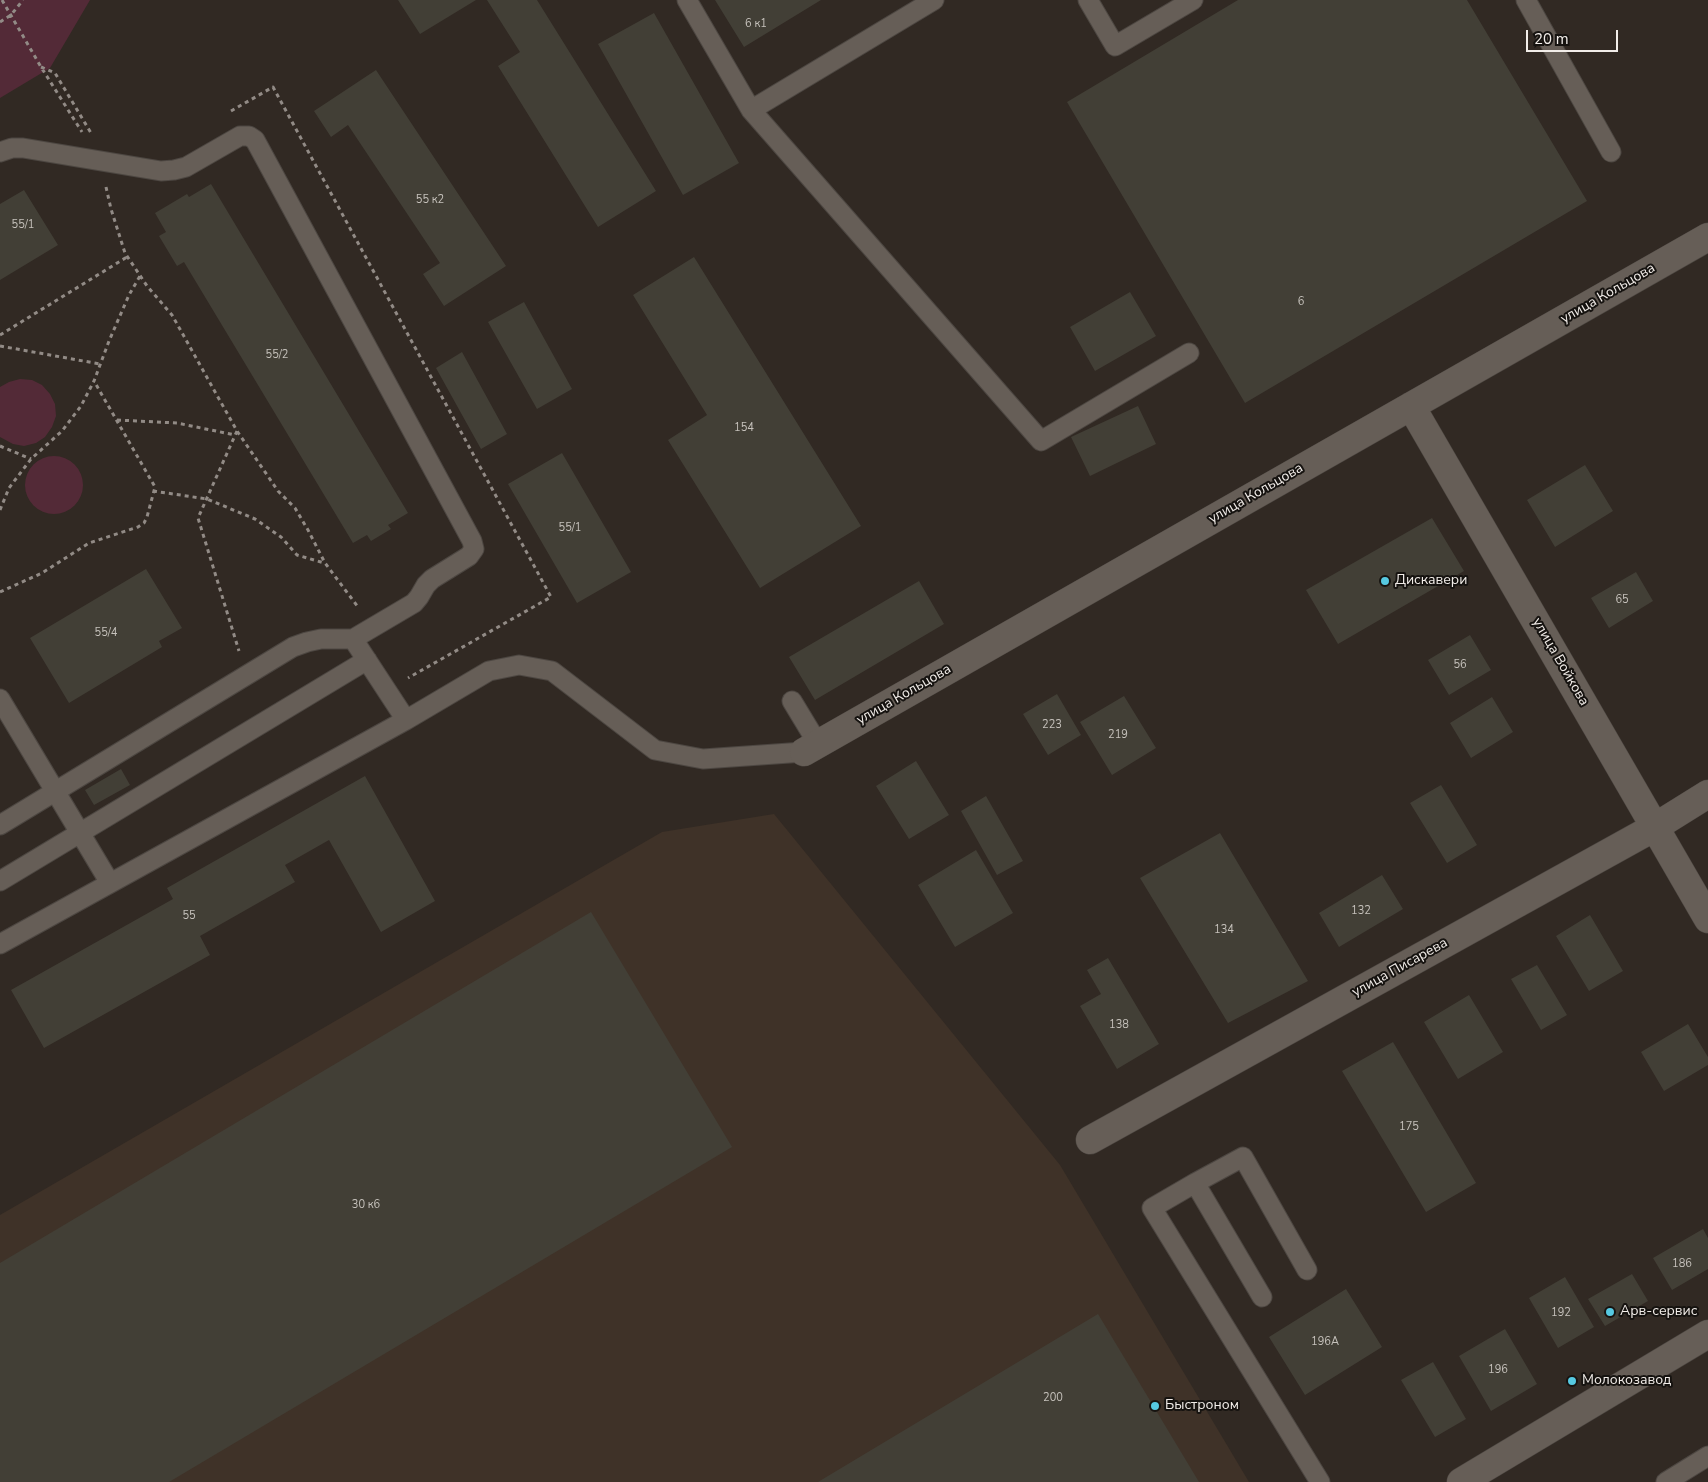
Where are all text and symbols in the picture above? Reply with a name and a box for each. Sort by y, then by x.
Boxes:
house number: 6 к1 [745,17,767,31]
scale bar [1528,20,1620,52]
text: 20 m [1534,29,1569,49]
house number: 55 к2 [416,193,444,207]
house number: 55/1 [12,218,34,232]
street label: улица Кольцова [1558,260,1658,328]
house number: 6 [1298,295,1304,309]
house number: 55/2 [266,348,288,362]
house number: 154 [734,421,754,435]
street label: улица Кольцова [1206,460,1306,528]
house number: 55/1 [559,521,581,535]
place label: Дискавери [1395,573,1467,589]
marker: Дискавери [1379,575,1391,587]
house number: 65 [1615,593,1629,607]
street label: улица Войкова [1528,615,1592,709]
house number: 55/4 [95,626,117,640]
house number: 56 [1453,658,1467,672]
street label: улица Кольцова [854,661,954,729]
house number: 223 [1042,718,1062,732]
house number: 219 [1108,728,1128,742]
house number: 132 [1351,904,1371,918]
house number: 55 [182,909,196,923]
house number: 134 [1214,923,1234,937]
street label: улица Писарева [1349,935,1451,1001]
house number: 138 [1109,1018,1129,1032]
house number: 175 [1399,1120,1419,1134]
house number: 30 к6 [352,1198,380,1212]
house number: 186 [1672,1257,1692,1271]
place label: Арв-сервис [1620,1304,1697,1320]
house number: 192 [1551,1306,1571,1320]
marker: Арв-сервис [1604,1306,1616,1318]
house number: 196А [1311,1335,1339,1349]
house number: 196 [1488,1363,1508,1377]
place label: Молокозавод [1582,1373,1671,1389]
marker: Молокозавод [1566,1375,1578,1387]
house number: 200 [1043,1391,1063,1405]
place label: Быстроном [1165,1398,1239,1414]
marker: Быстроном [1149,1400,1161,1412]

